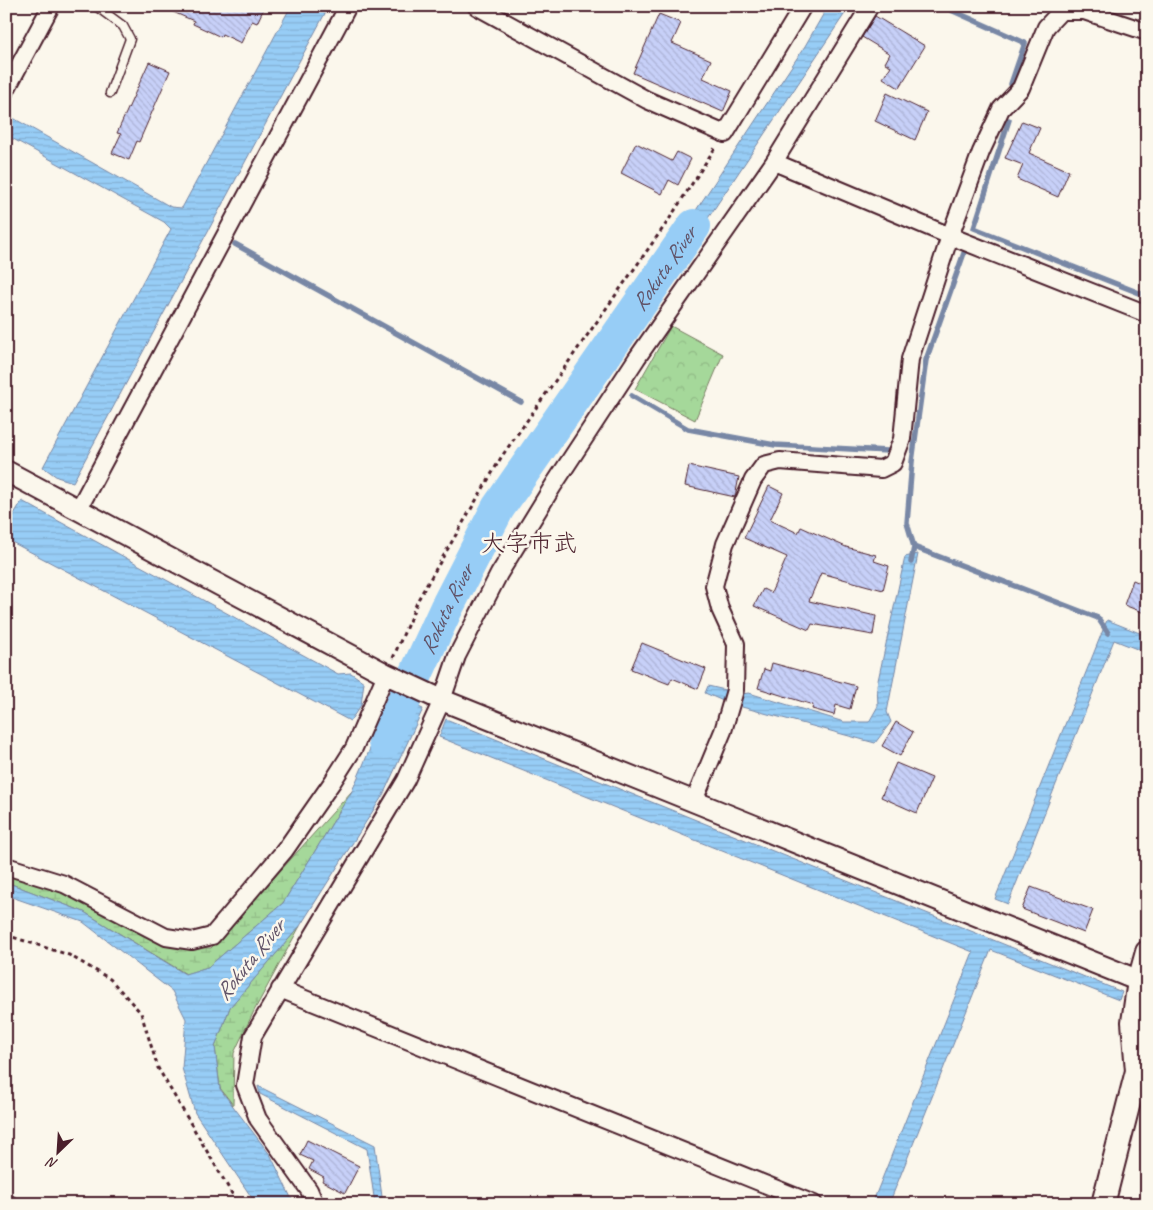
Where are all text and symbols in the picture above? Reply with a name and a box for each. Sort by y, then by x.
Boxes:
water label: Rokuta River [625,218,705,316]
district label: 大字市武 [481,528,577,558]
water label: Rokuta River [413,557,482,659]
water label: Rokuta River [209,911,293,1006]
north arrow [32,1128,82,1178]
text: N [43,1153,60,1173]

